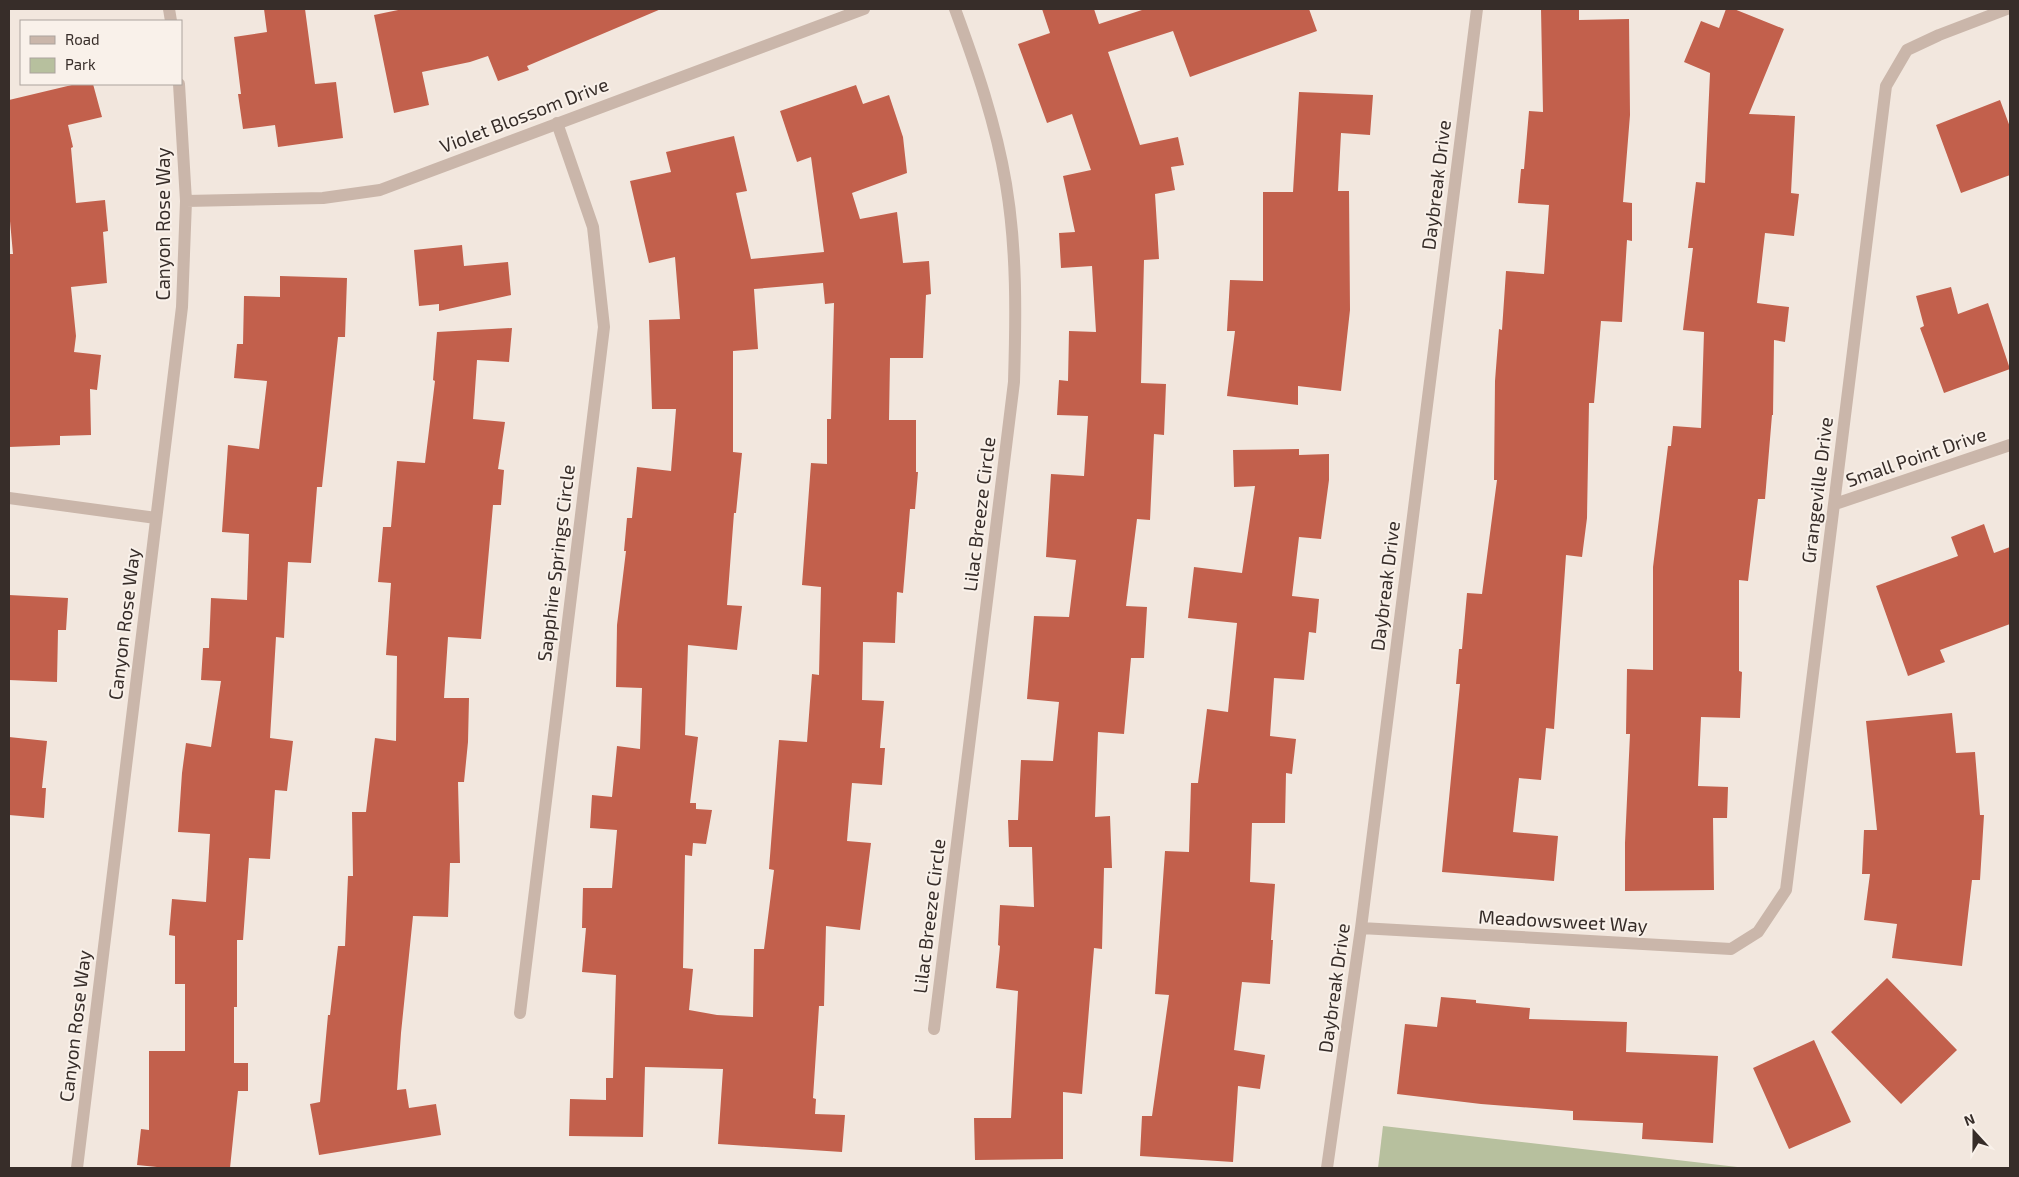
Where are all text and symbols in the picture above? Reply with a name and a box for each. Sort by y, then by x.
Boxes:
legend [20,20,182,85]
text: Road [65,30,100,48]
text: Park [65,55,96,73]
street label: Violet Blossom Drive [436,72,611,157]
street label: Daybreak Drive [1416,119,1455,251]
street label: Canyon Rose Way [151,148,174,300]
street label: Grangeville Drive [1796,415,1837,564]
street label: Small Point Drive [1843,422,1989,491]
street label: Lilac Breeze Circle [958,435,999,593]
street label: Sapphire Springs Circle [532,463,579,663]
street label: Daybreak Drive [1365,520,1404,652]
street label: Canyon Rose Way [103,547,144,701]
street label: Lilac Breeze Circle [908,837,949,995]
street label: Meadowsweet Way [1478,905,1648,936]
street label: Daybreak Drive [1313,922,1354,1054]
street label: Canyon Rose Way [54,949,95,1103]
north arrow [1949,1107,1999,1157]
text: N [1961,1110,1977,1129]

